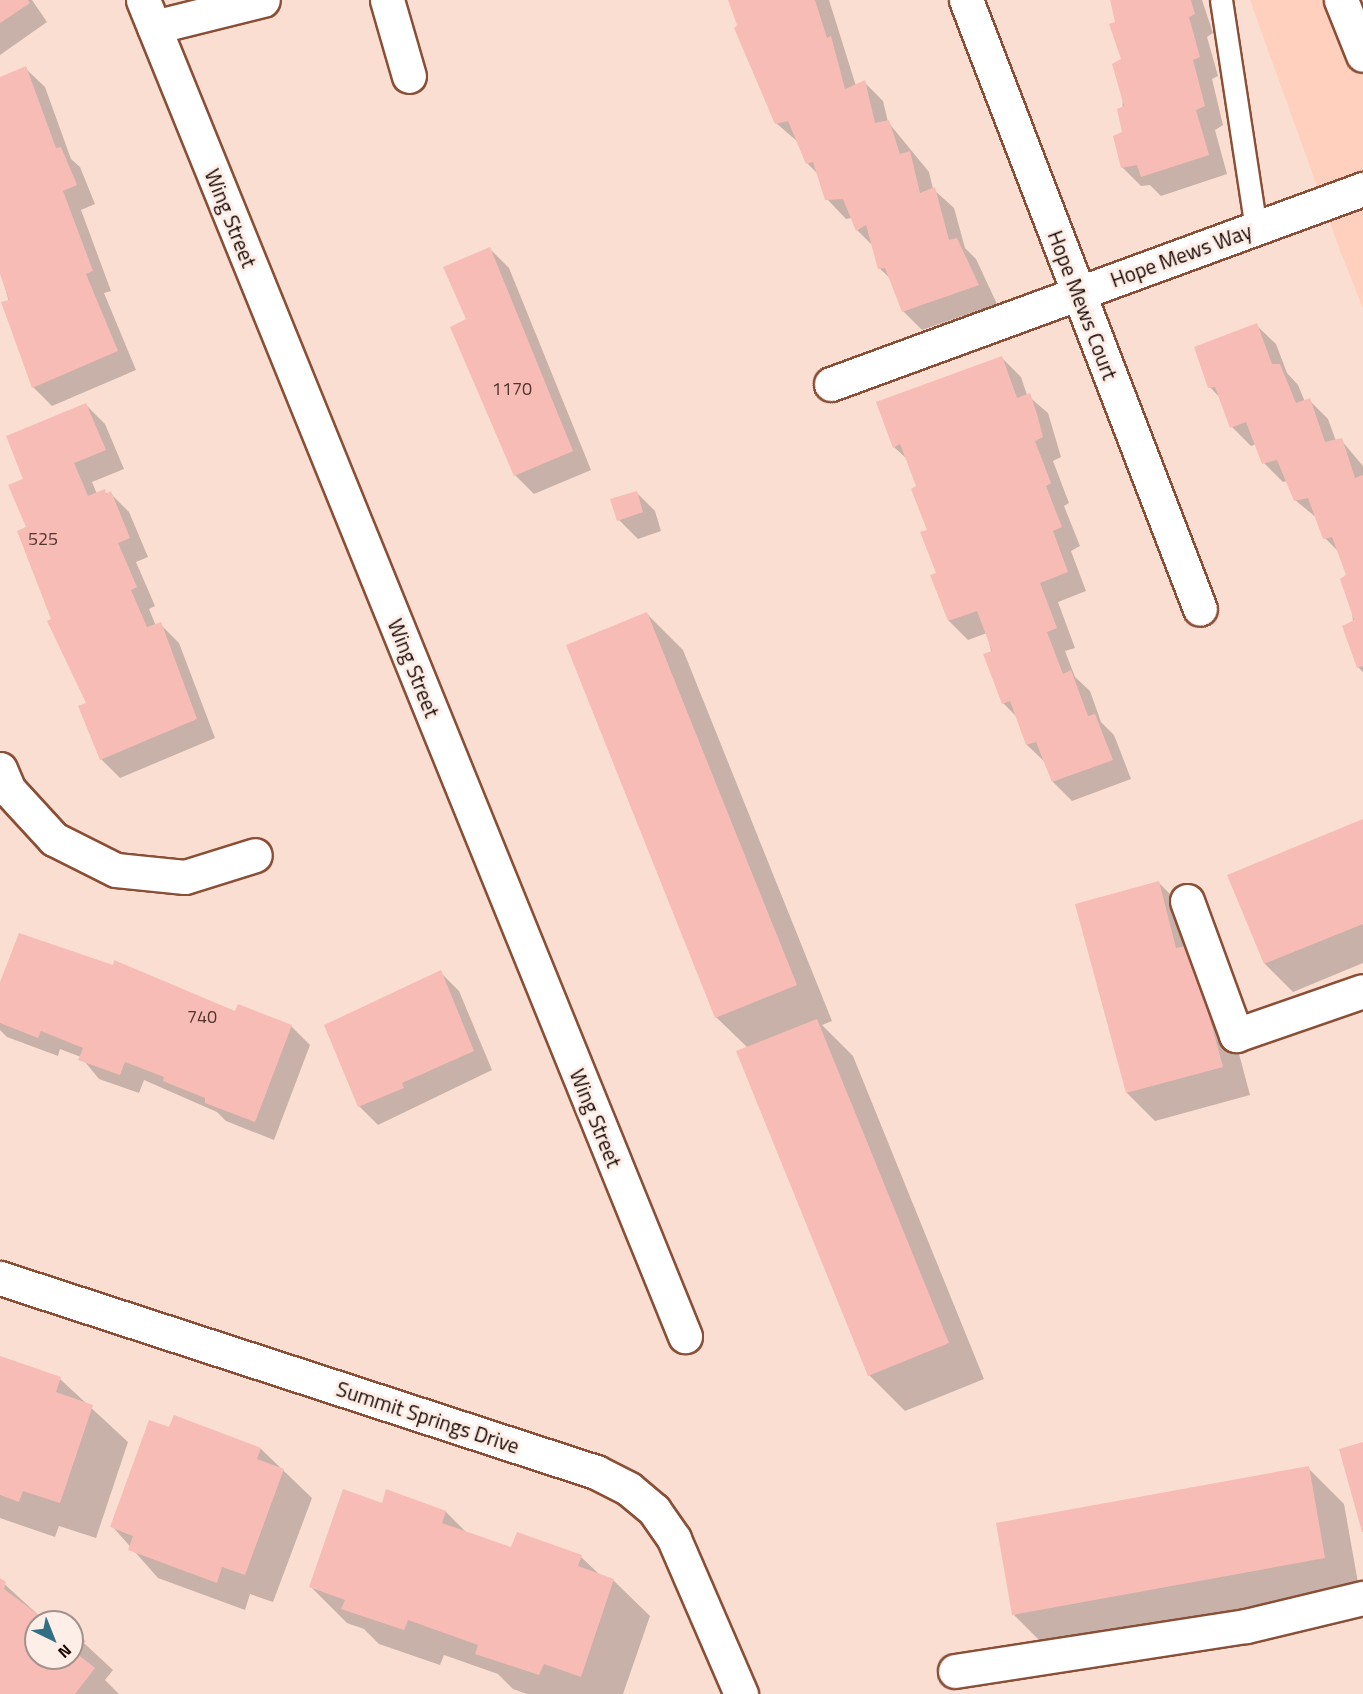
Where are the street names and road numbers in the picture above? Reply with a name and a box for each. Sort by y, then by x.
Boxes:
street label: Wing Street [200,165,262,271]
street label: Hope Mews Way [1107,218,1255,292]
street label: Hope Mews Court [1043,227,1123,383]
street label: Wing Street [383,615,445,721]
street label: Wing Street [565,1065,627,1171]
street label: Summit Springs Drive [333,1376,523,1458]

